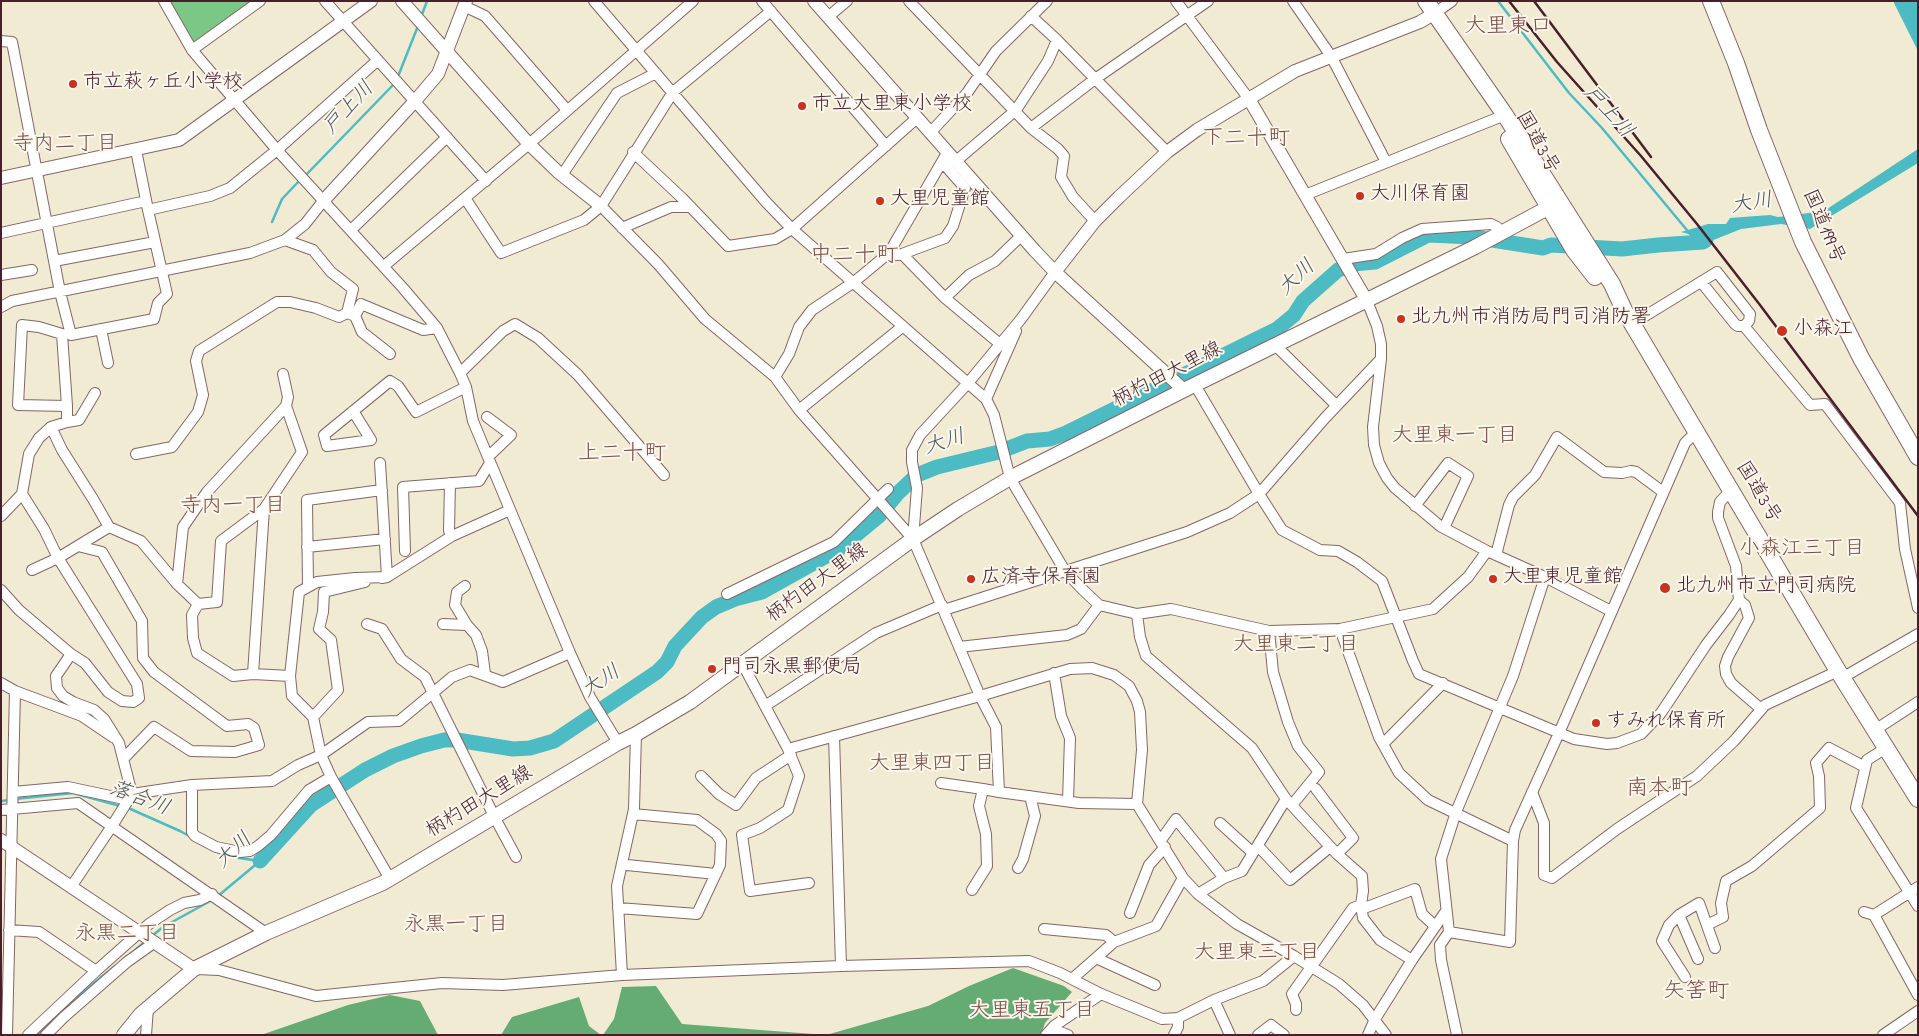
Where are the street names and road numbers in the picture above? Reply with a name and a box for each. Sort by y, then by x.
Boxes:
street label: 国道3号 [1509,107,1563,179]
street label: 国道199号 [1796,186,1848,268]
street label: 柄杓田大里線 [1109,338,1227,414]
street label: 国道3号 [1729,458,1785,528]
street label: 柄杓田大里線 [762,539,874,629]
street label: 柄杓田大里線 [422,762,538,844]

